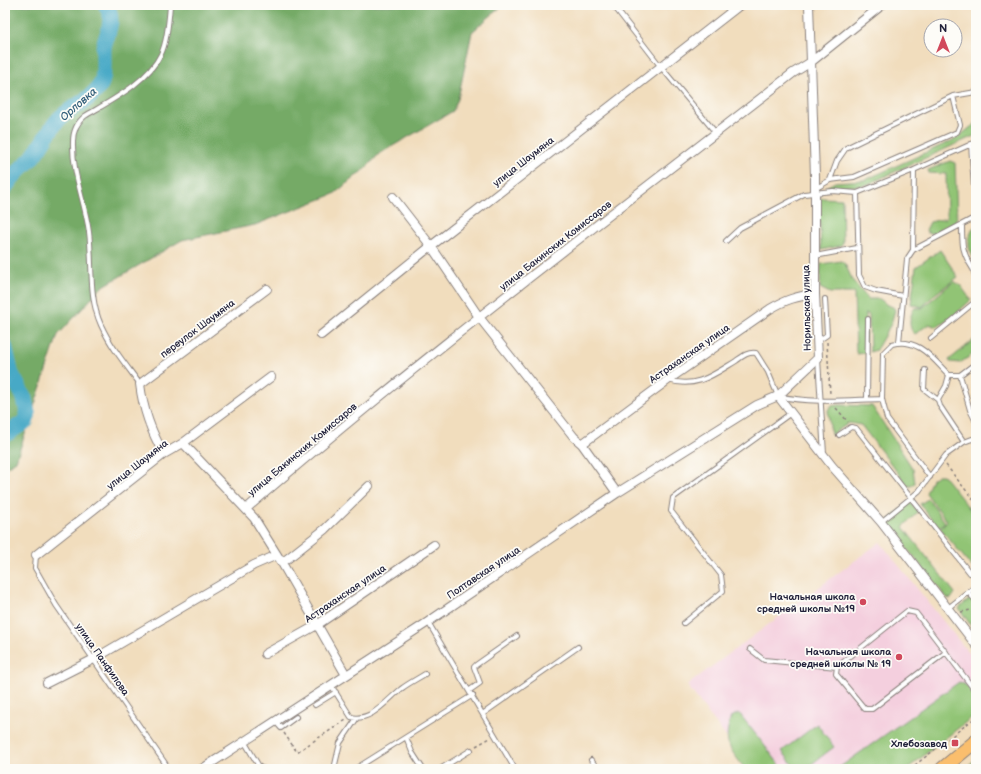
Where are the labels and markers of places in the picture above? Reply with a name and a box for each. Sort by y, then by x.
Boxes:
place label: Начальная школа средней школы №19 [757,591,855,615]
marker: Начальная школа средней школы №19 [858,597,868,607]
place label: Начальная школа средней школы № 19 [790,646,891,670]
marker: Начальная школа средней школы № 19 [894,652,904,662]
place label: Хлебoзавод [890,738,947,750]
marker: Хлебoзавод [950,738,960,748]

